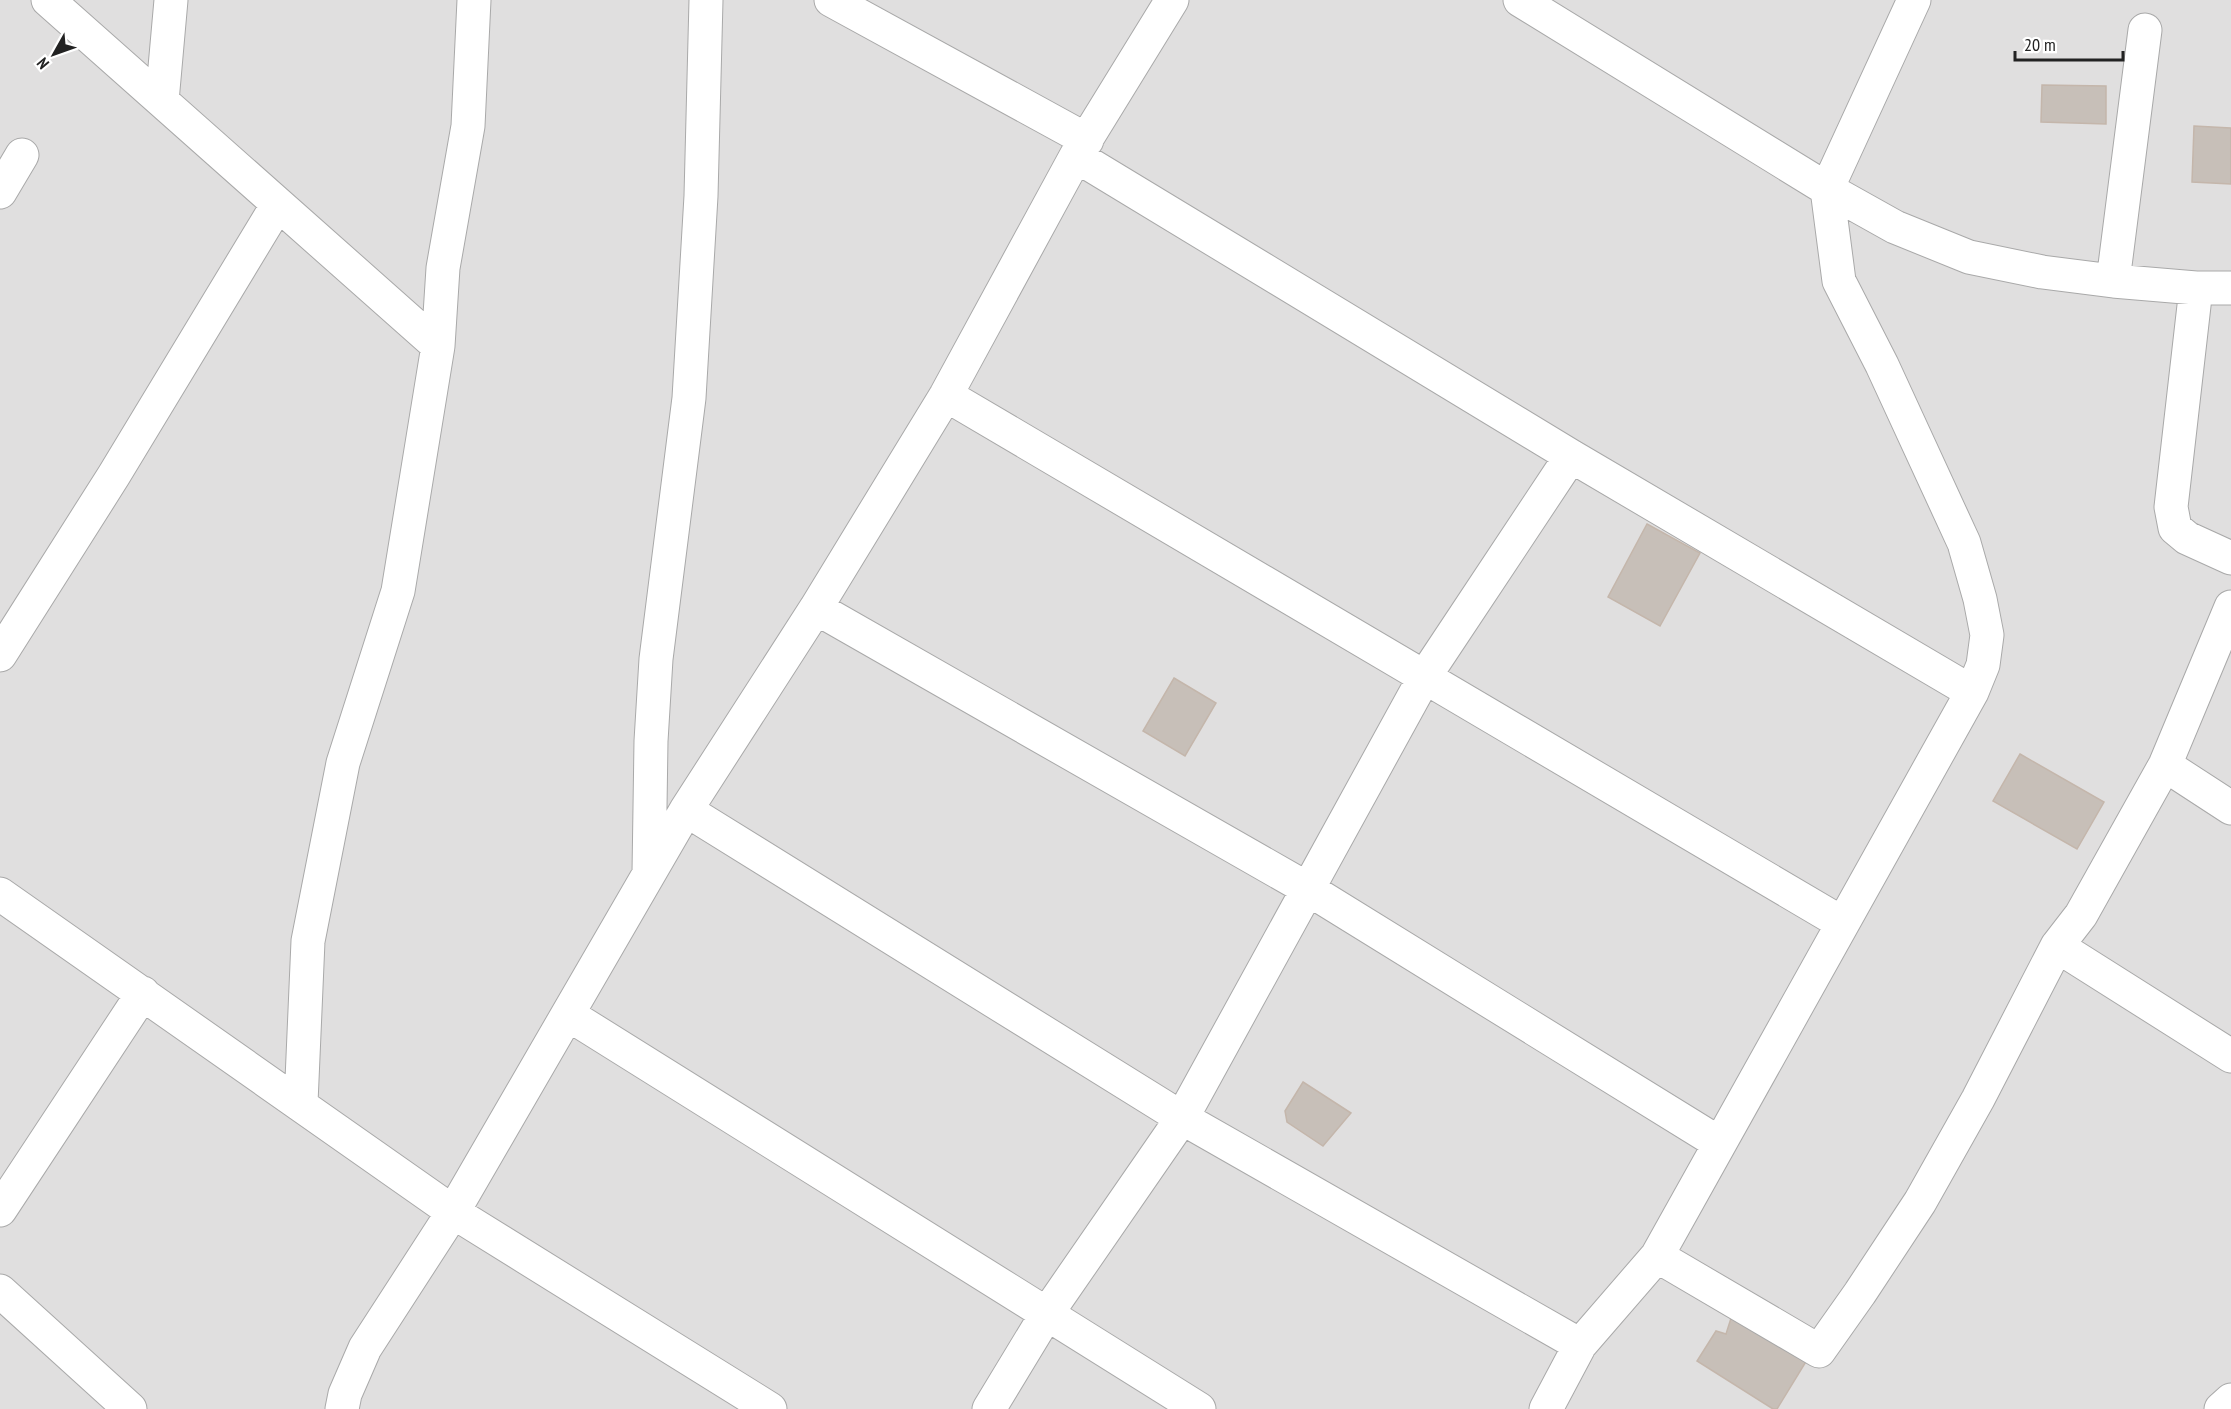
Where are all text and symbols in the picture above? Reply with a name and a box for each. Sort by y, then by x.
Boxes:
north arrow [24,24,84,84]
scale bar [2015,24,2123,62]
text: 20 m [2024,33,2056,56]
text: N [32,54,53,73]

